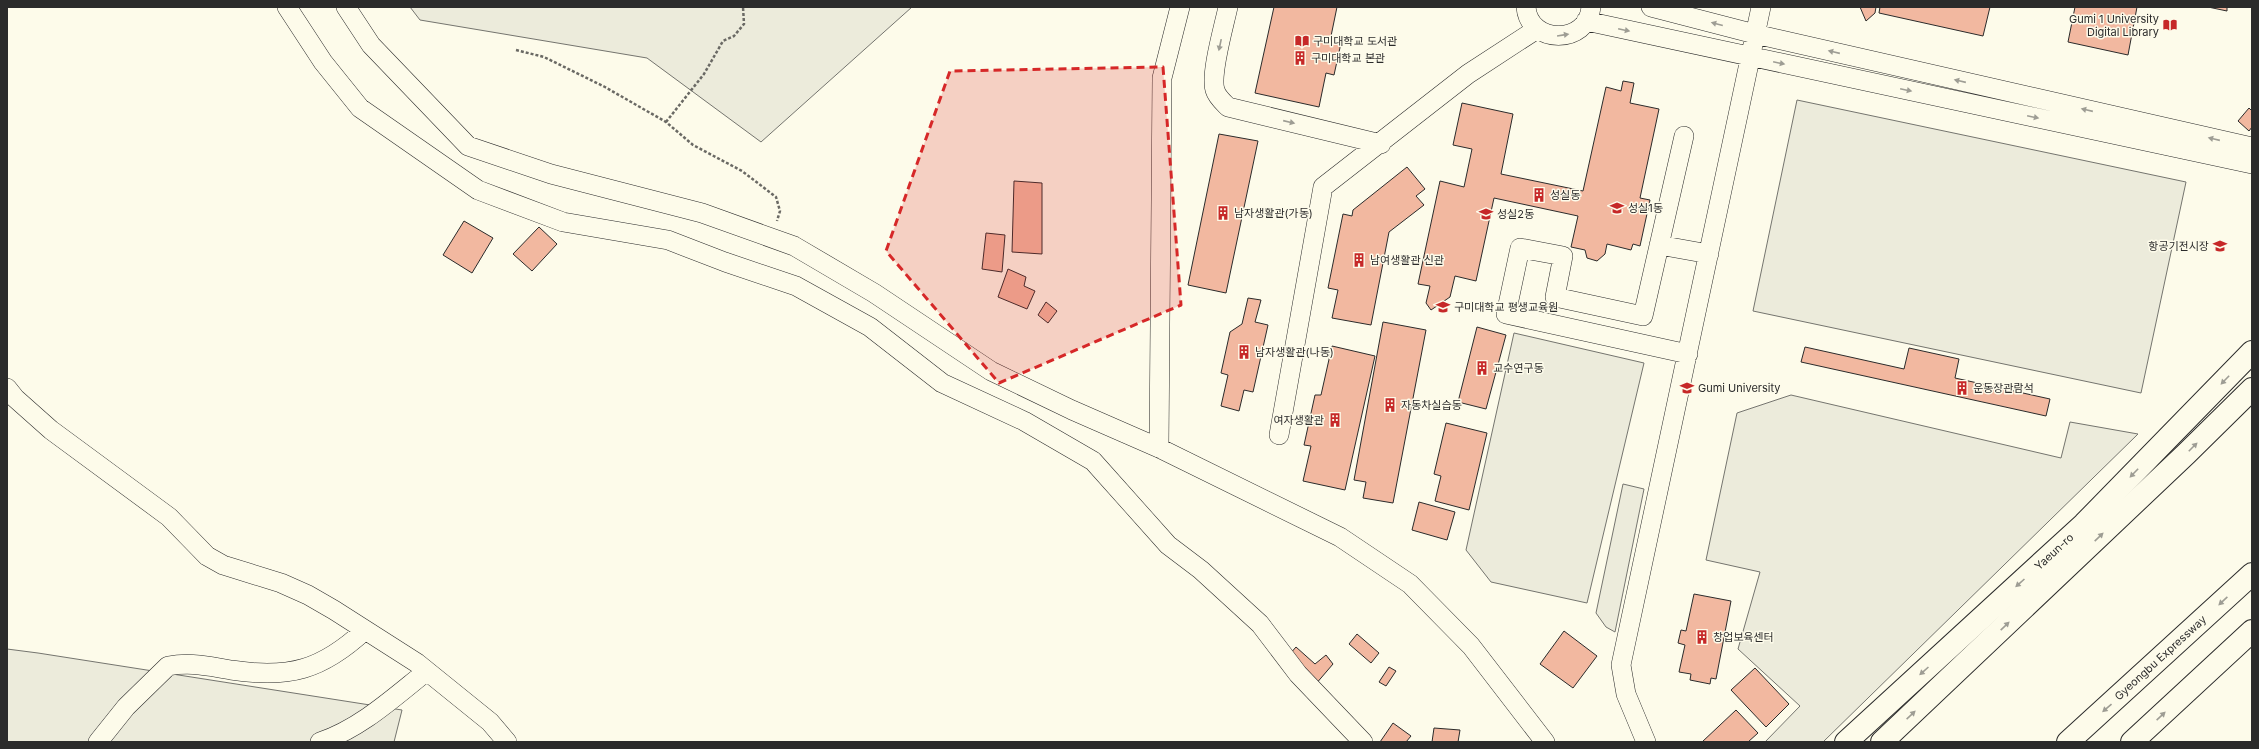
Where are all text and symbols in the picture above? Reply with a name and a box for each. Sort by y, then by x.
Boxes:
place label: Gumi 1 University Digital Library [2069,12,2159,39]
library icon: Gumi 1 University Digital Library [2162,17,2178,33]
one-way arrow [1711,21,1723,27]
one-way arrow [1618,27,1630,33]
one-way arrow [1557,32,1569,38]
library icon: 구미대학교 도서관 [1294,33,1310,49]
place label: 구미대학교 도서관 [1313,34,1397,48]
one-way arrow [1217,39,1223,51]
one-way arrow [1828,49,1840,55]
building icon: 구미대학교 본관 [1292,50,1308,66]
place label: 구미대학교 본관 [1311,51,1385,65]
one-way arrow [1773,61,1785,67]
one-way arrow [1954,77,1967,83]
one-way arrow [1900,88,1912,94]
one-way arrow [2081,106,2093,112]
one-way arrow [2027,115,2039,121]
one-way arrow [1283,119,1295,125]
one-way arrow [2208,135,2220,141]
building icon: 성실동 [1531,187,1547,203]
place label: 성실동 [1550,188,1580,202]
school or university icon: 성실1동 [1609,200,1625,216]
place label: 성실1동 [1628,201,1663,215]
building icon: 남자생활관(가동) [1215,205,1231,221]
place label: 남자생활관(가동) [1234,206,1313,220]
school or university icon: 성실2동 [1478,206,1494,222]
place label: 성실2동 [1497,207,1534,221]
school or university icon: 항공기전시장 [2212,238,2228,254]
place label: 항공기전시장 [2148,239,2209,253]
building icon: 남여생활관 신관 [1351,252,1367,268]
place label: 남여생활관 신관 [1370,253,1444,267]
school or university icon: 구미대학교 평생교육원 [1435,299,1451,315]
place label: 구미대학교 평생교육원 [1454,300,1558,314]
building icon: 남자생활관(나동) [1236,344,1252,360]
place label: 남자생활관(나동) [1255,345,1334,359]
building icon: 교수연구동 [1474,360,1490,376]
place label: 교수연구동 [1493,361,1544,375]
one-way arrow [2220,375,2230,385]
school or university icon: Gumi University [1679,380,1695,396]
building icon: 운동장관람석 [1954,380,1970,396]
place label: Gumi University [1698,381,1780,395]
place label: 운동장관람석 [1973,381,2034,395]
building icon: 자동차실습동 [1382,397,1398,413]
place label: 자동차실습동 [1401,398,1462,412]
building icon: 여자생활관 [1327,412,1343,428]
place label: 여자생활관 [1273,413,1324,427]
one-way arrow [2188,442,2198,452]
one-way arrow [2129,468,2139,478]
street label: Yaeun-ro [2032,530,2077,573]
one-way arrow [2094,532,2104,541]
one-way arrow [2015,578,2025,587]
one-way arrow [2219,596,2228,605]
street label: Gyeongbu Expressway [2111,612,2209,703]
one-way arrow [2000,621,2010,631]
building icon: 창업보육센터 [1694,629,1710,645]
place label: 창업보육센터 [1713,630,1774,644]
one-way arrow [1919,666,1930,675]
one-way arrow [2102,703,2113,712]
one-way arrow [1905,711,1916,720]
one-way arrow [2156,711,2166,721]

